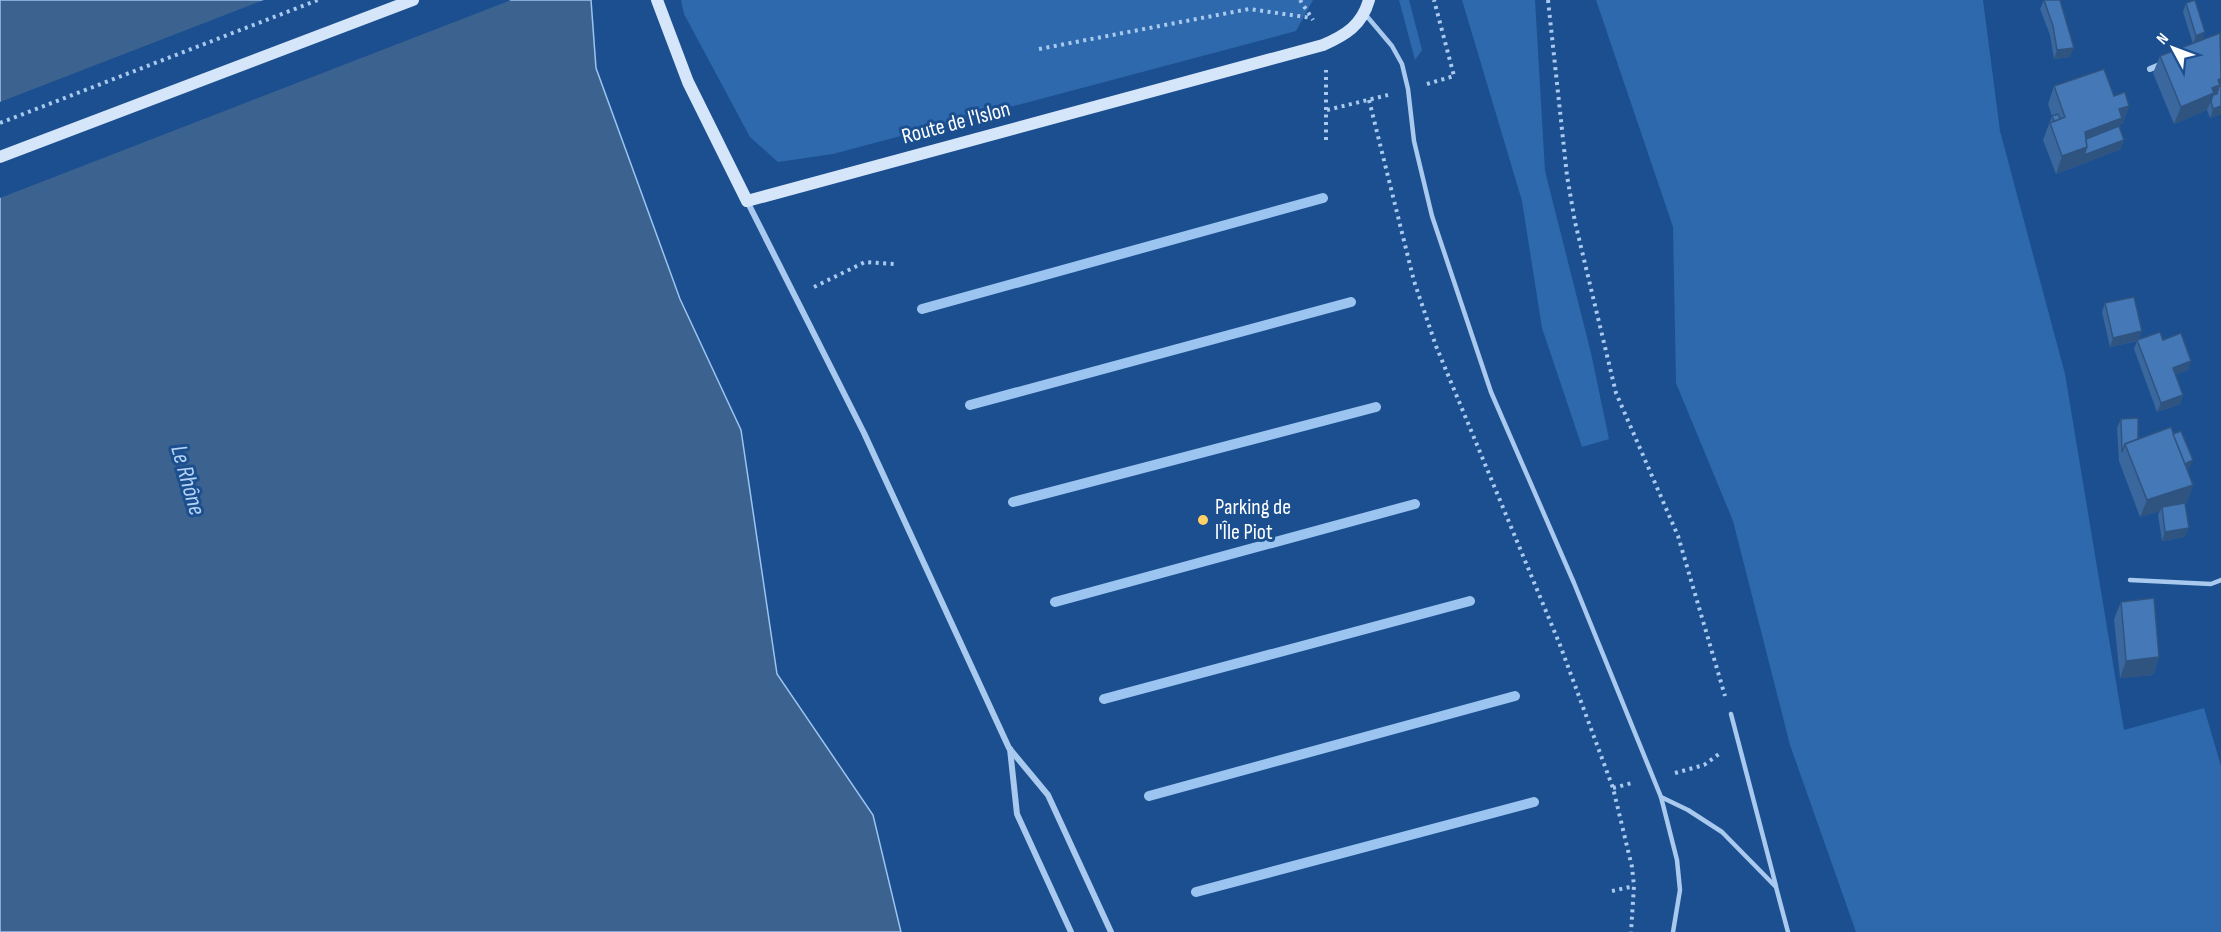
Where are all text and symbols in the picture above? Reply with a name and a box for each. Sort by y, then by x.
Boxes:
north arrow [2143,18,2203,78]
text: N [2153,30,2173,49]
street label: Route de l'Islon [899,96,1013,150]
water label: Le Rhône [164,442,212,518]
place label: Parking de l'Île Piot [1215,494,1291,546]
marker: Parking de l'Île Piot [1196,513,1210,527]

